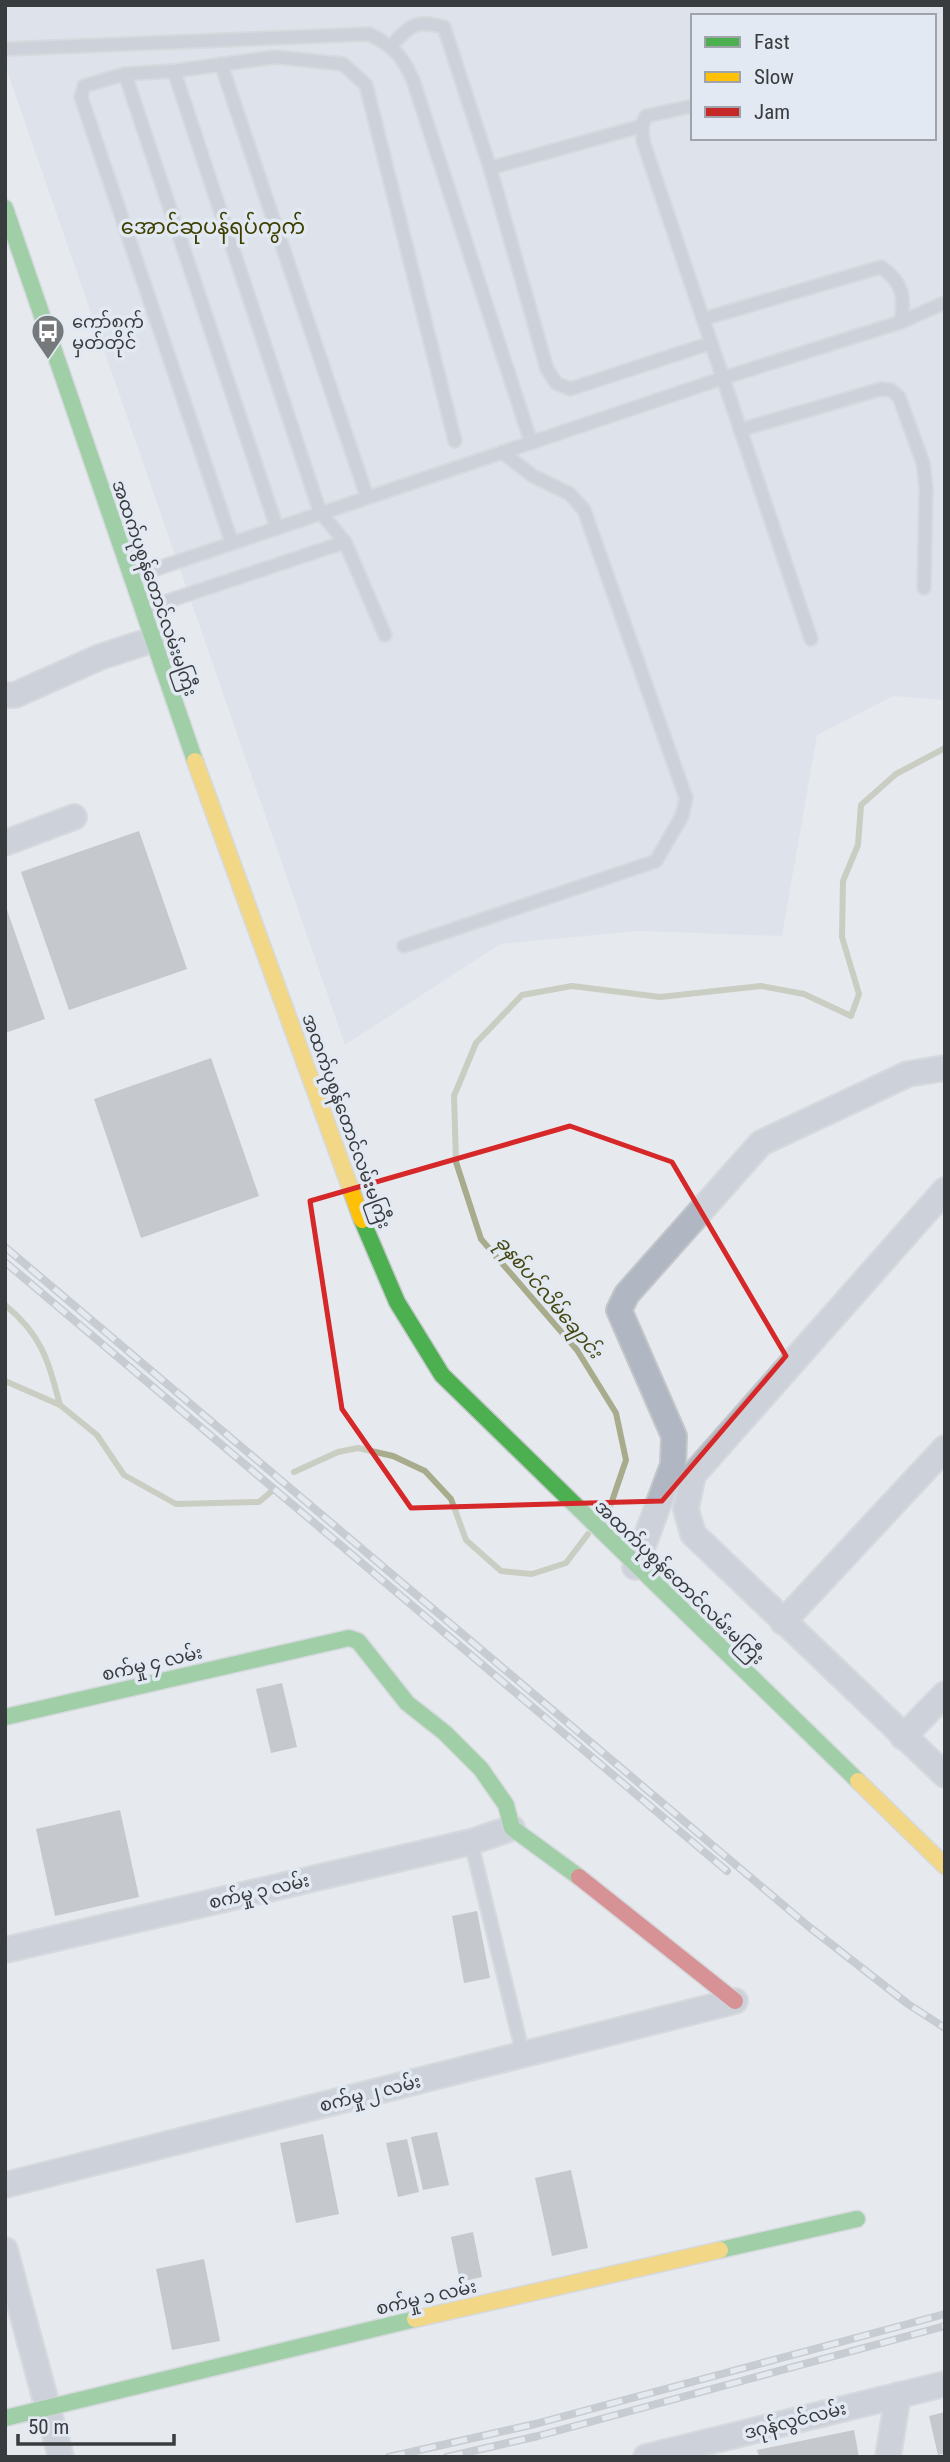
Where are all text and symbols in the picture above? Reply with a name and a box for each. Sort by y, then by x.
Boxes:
legend [691,14,936,140]
text: Fast [754,30,790,54]
text: Slow [754,65,794,89]
text: Jam [754,100,790,124]
district label: အောင်ဆုပန်ရပ်ကွက် [121,211,305,244]
place label: ကော်စက် မှတ်တိုင် [72,309,144,358]
bus stop icon: ကော်စက် မှတ်တိုင် [29,312,67,361]
street label: အထက်ပုစွန်တောင်လမ်းမကြီး [103,476,205,700]
street label: အထက်ပုစွန်တောင်လမ်းမကြီး [294,1010,398,1233]
water label: ခုနစ်ပင်လိမ်ချောင်း [488,1230,609,1367]
street label: အထက်ပုစွန်တောင်လမ်းမကြီး [588,1493,771,1672]
street label: စက်မှု ၄ လမ်း [99,1639,205,1690]
street label: စက်မှု ၃ လမ်း [206,1867,312,1918]
street label: စက်မှု ၂ လမ်း [317,2068,424,2121]
street label: စက်မှု ၁ လမ်း [373,2273,480,2324]
street label: ဒဂုန်လွင်လမ်း [741,2395,849,2448]
scale bar [18,2402,173,2446]
text: 50 m [28,2415,69,2439]

